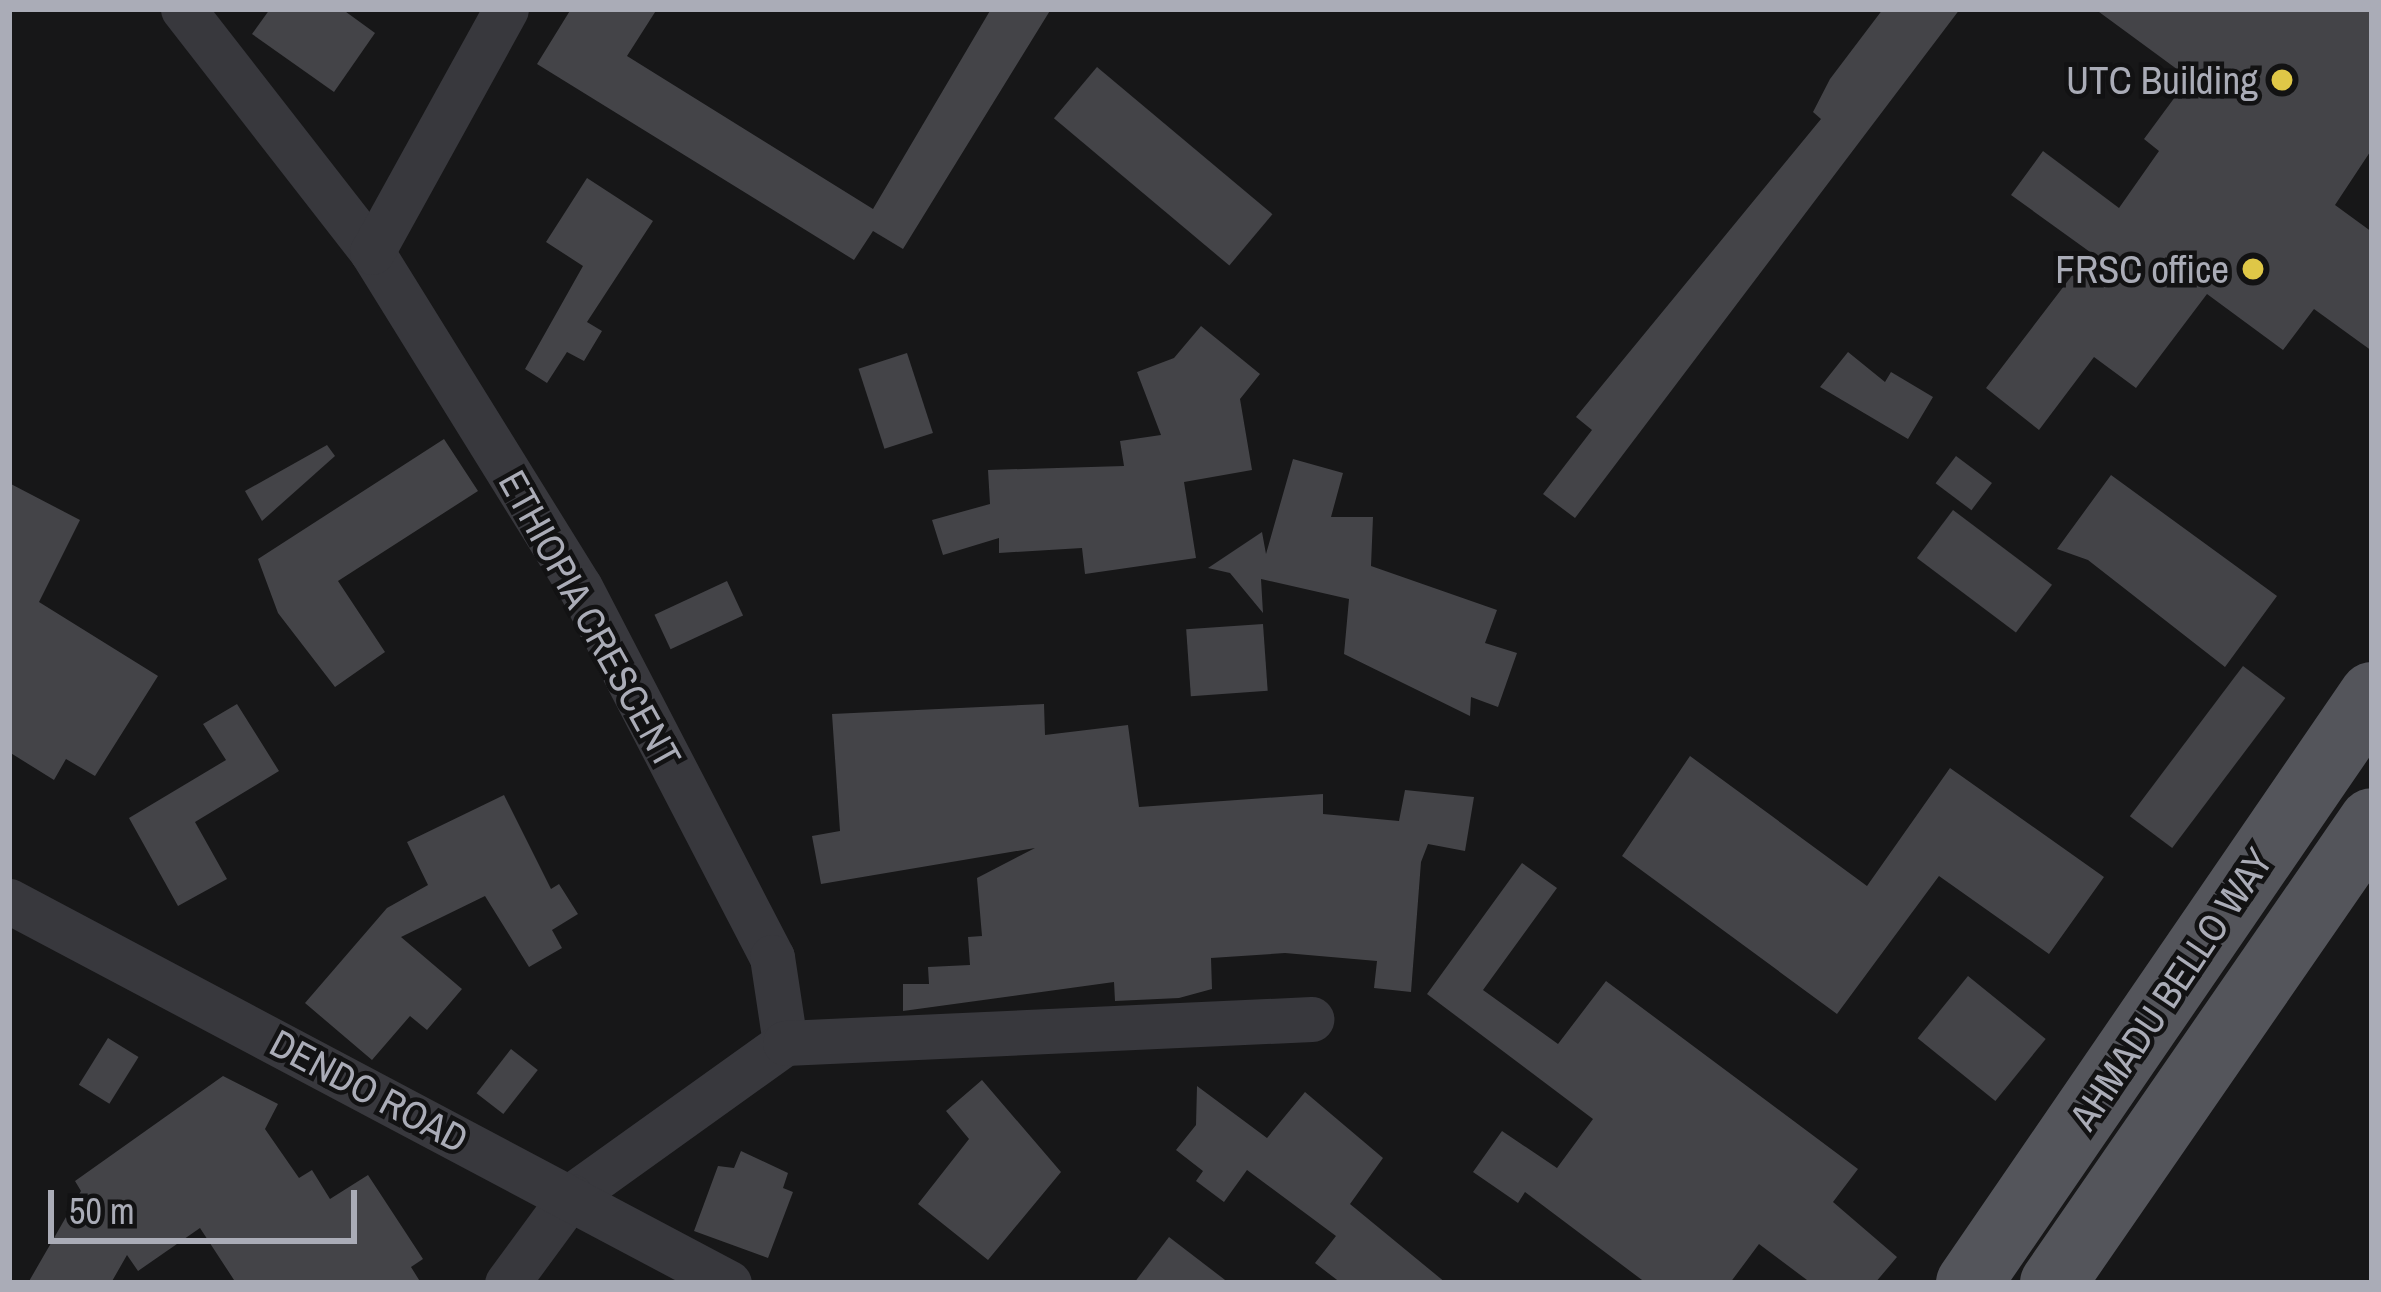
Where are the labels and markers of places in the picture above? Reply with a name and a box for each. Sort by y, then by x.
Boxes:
place label: UTC Building [2066,57,2258,103]
marker: UTC Building [2269,67,2295,93]
place label: FRSC office [2055,246,2229,292]
marker: FRSC office [2240,256,2266,282]

